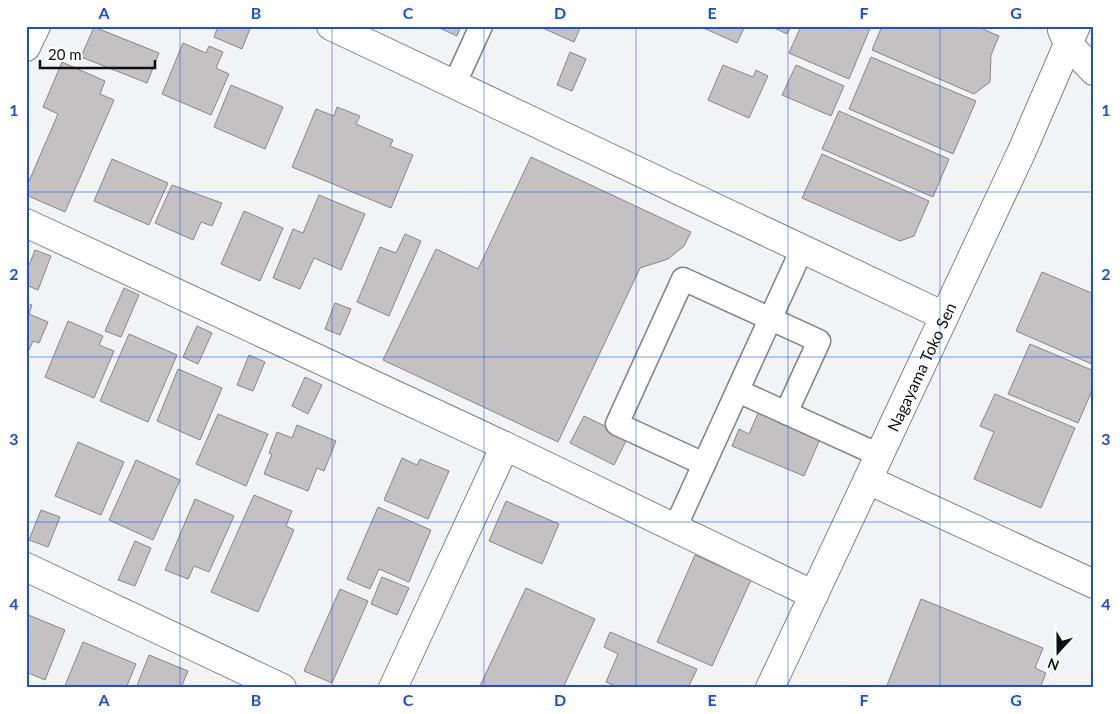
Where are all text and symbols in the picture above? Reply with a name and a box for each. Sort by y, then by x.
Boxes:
text: A [97,3,110,22]
text: B [251,3,261,22]
text: C [403,3,414,22]
text: D [554,3,566,22]
text: E [707,3,717,22]
text: F [859,3,869,22]
text: G [1010,3,1022,22]
scale bar [40,38,155,70]
text: 20 m [48,45,82,63]
text: 1 [9,100,19,119]
text: 1 [1101,100,1111,119]
text: 2 [9,264,19,283]
text: 2 [1101,264,1111,283]
street label: Nagayama Toko Sen [882,299,959,434]
text: 3 [9,429,19,448]
text: 3 [1101,429,1111,448]
text: 4 [9,594,19,613]
text: 4 [1101,594,1111,613]
north arrow [1032,626,1082,676]
text: N [1045,655,1061,674]
text: A [97,690,110,709]
text: B [251,690,261,709]
text: C [403,690,414,709]
text: D [554,690,566,709]
text: E [707,690,717,709]
text: F [859,690,869,709]
text: G [1010,690,1022,709]

